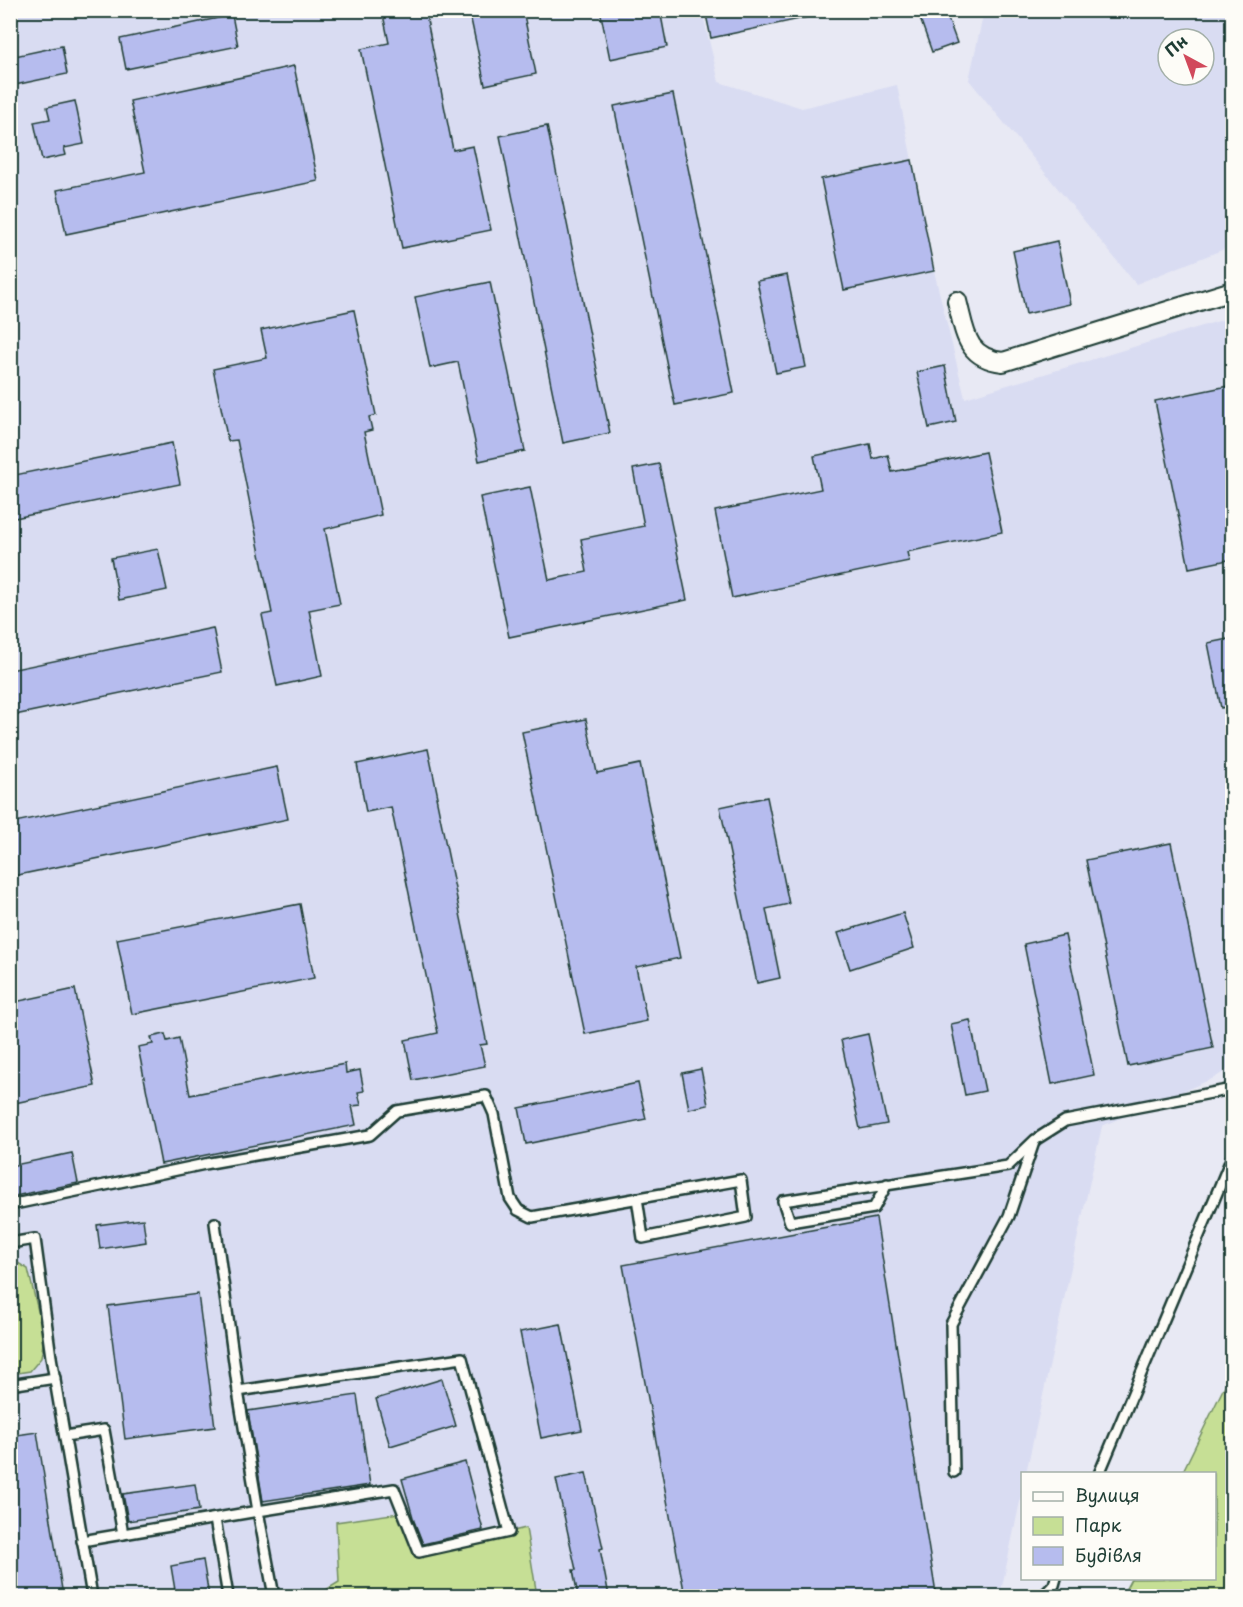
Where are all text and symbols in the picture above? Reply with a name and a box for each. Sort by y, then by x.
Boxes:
north arrow [1156,27,1216,87]
text: Пн [1159,28,1192,62]
legend [1021,1472,1216,1580]
text: Вулиця [1075,1481,1140,1508]
text: Парк [1075,1511,1122,1538]
text: Будівля [1075,1541,1142,1568]

